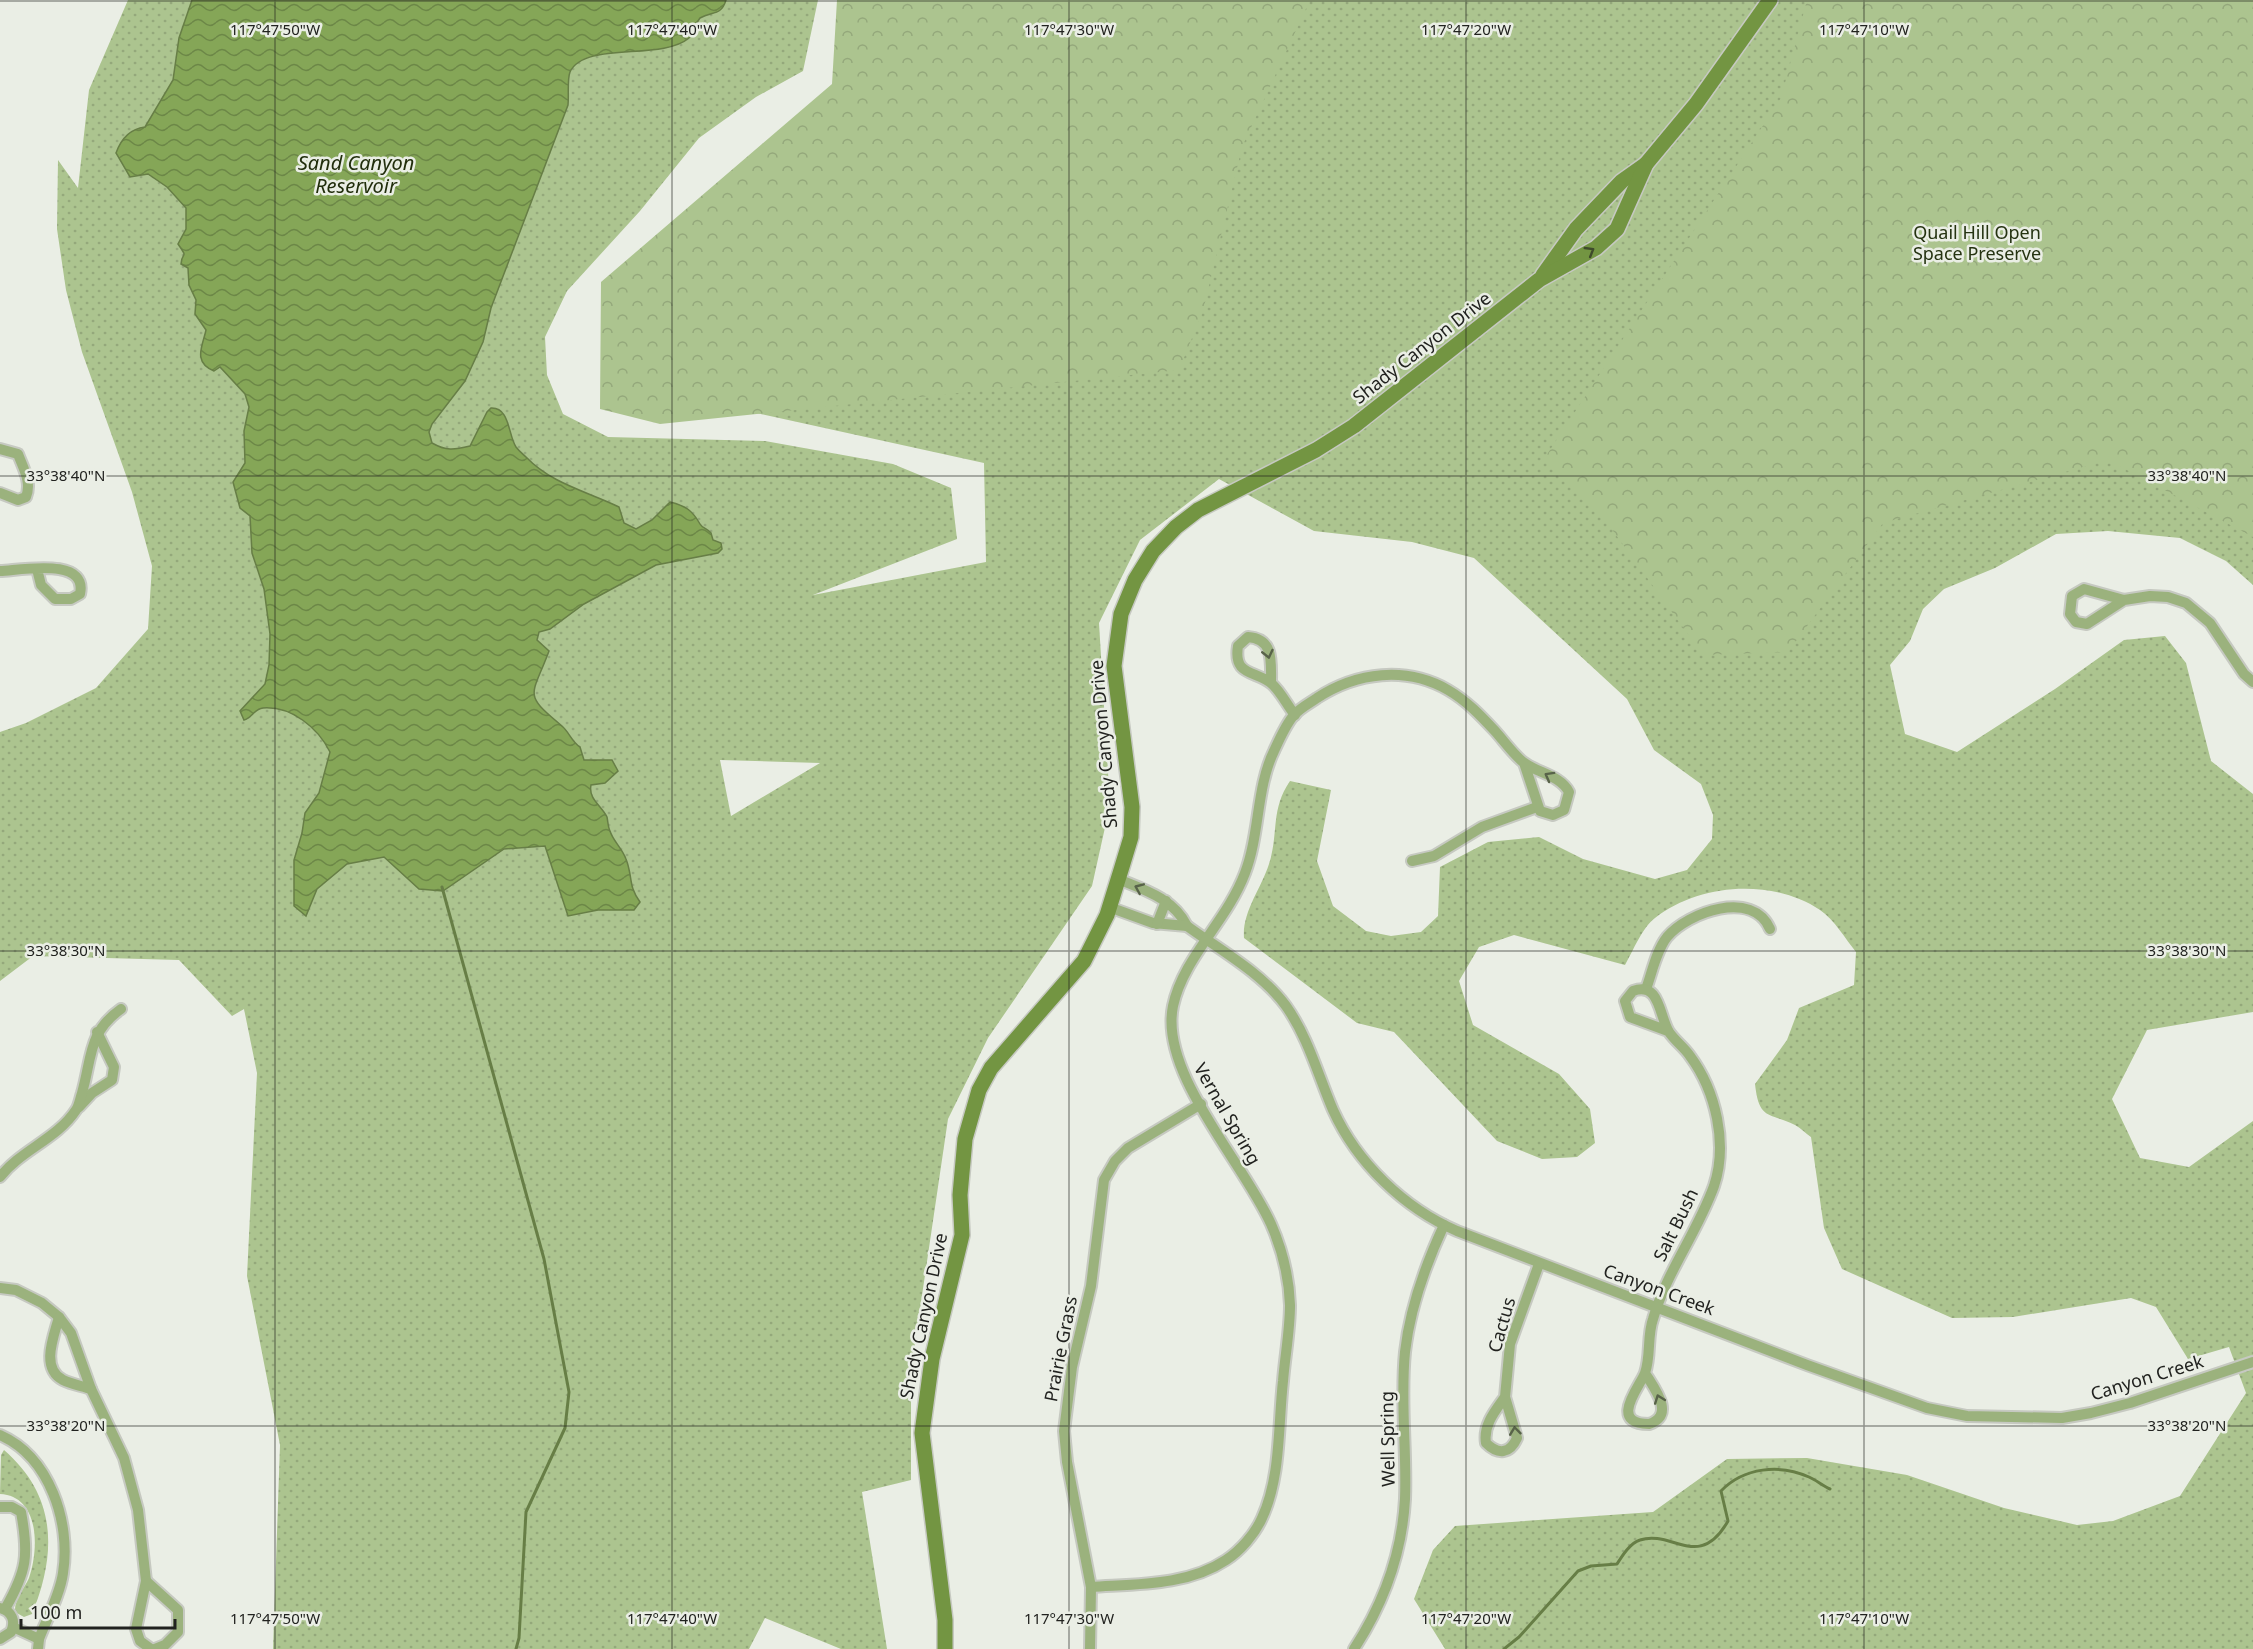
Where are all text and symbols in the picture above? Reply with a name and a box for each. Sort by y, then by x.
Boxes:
text: 117°47'50"W [230,19,320,39]
text: 117°47'40"W [627,19,717,39]
text: 117°47'30"W [1024,19,1114,39]
text: 117°47'20"W [1421,19,1511,39]
text: 117°47'10"W [1819,19,1909,39]
water label: Sand Canyon Reservoir [298,149,414,199]
park label: Quail Hill Open Space Preserve [1913,220,2041,265]
one-way arrow [1584,246,1594,258]
street label: Shady Canyon Drive [1347,286,1495,409]
text: 33°38'40"N [27,465,105,485]
text: 33°38'40"N [2148,465,2226,485]
one-way arrow [1261,649,1274,659]
street label: Shady Canyon Drive [1084,659,1122,829]
one-way arrow [1545,772,1555,783]
one-way arrow [1134,883,1145,895]
text: 33°38'30"N [27,940,105,960]
text: 33°38'30"N [2148,940,2226,960]
street label: Vernal Spring [1189,1058,1267,1169]
street label: Salt Bush [1647,1184,1703,1265]
street label: Shady Canyon Drive [894,1231,952,1401]
street label: Canyon Creek [1600,1258,1719,1320]
street label: Prairie Grass [1038,1294,1082,1404]
street label: Cactus [1482,1294,1520,1355]
street label: Canyon Creek [2087,1348,2206,1406]
street label: Well Spring [1374,1391,1400,1487]
one-way arrow [1654,1394,1667,1405]
text: 33°38'20"N [27,1415,105,1435]
text: 33°38'20"N [2148,1415,2226,1435]
one-way arrow [1509,1426,1521,1436]
scale bar [21,1592,176,1630]
text: 100 m [30,1600,82,1624]
text: 117°47'50"W [230,1608,320,1628]
text: 117°47'40"W [627,1608,717,1628]
text: 117°47'30"W [1024,1608,1114,1628]
text: 117°47'20"W [1421,1608,1511,1628]
text: 117°47'10"W [1819,1608,1909,1628]

